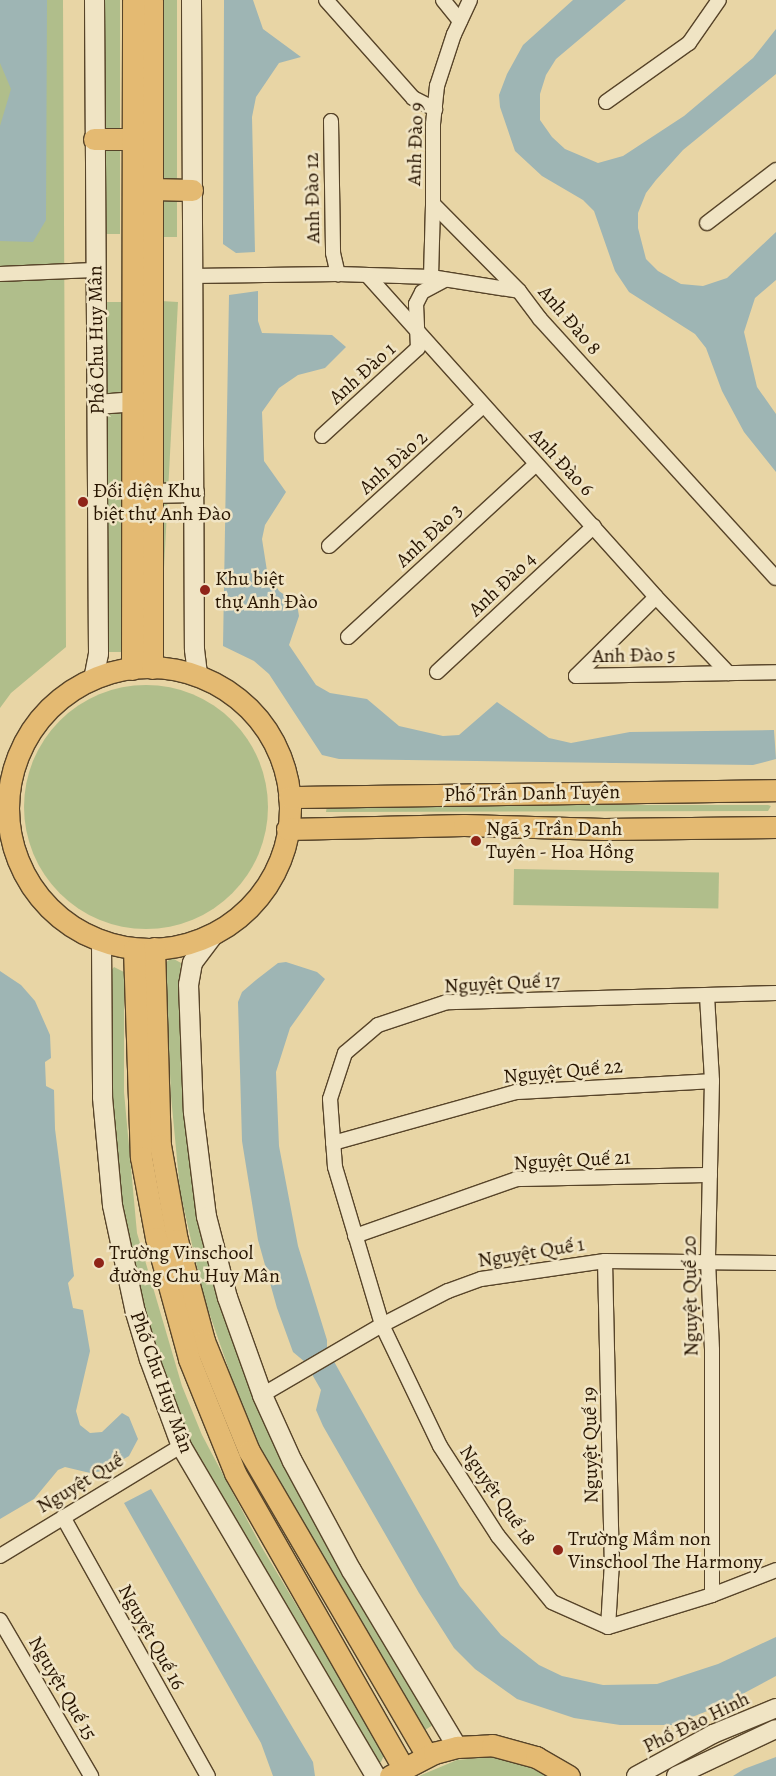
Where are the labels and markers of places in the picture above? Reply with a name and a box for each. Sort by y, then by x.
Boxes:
place label: Đối diện Khu biệt thự Anh Đào [93,479,231,526]
marker: Đối diện Khu biệt thự Anh Đào [77,496,89,508]
place label: Khu biệt thự Anh Đào [215,566,318,613]
marker: Khu biệt thự Anh Đào [199,584,211,596]
place label: Ngã 3 Trần Danh Tuyên - Hoa Hồng [486,817,635,864]
marker: Ngã 3 Trần Danh Tuyên - Hoa Hồng [470,835,482,847]
place label: Trường Vinschool đường Chu Huy Mân [109,1240,280,1287]
marker: Trường Vinschool đường Chu Huy Mân [93,1257,105,1269]
place label: Trường Mầm non Vinschool The Harmony [568,1526,762,1573]
marker: Trường Mầm non Vinschool The Harmony [552,1544,564,1556]

